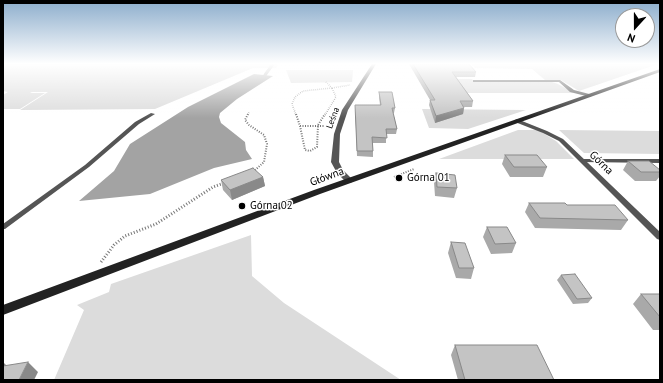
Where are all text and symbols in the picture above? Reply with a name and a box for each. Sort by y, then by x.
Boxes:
north arrow [615,8,655,48]
text: N [625,30,637,46]
street label: Leśna [324,106,342,130]
street label: Górna [586,149,616,177]
street label: Główna [308,165,346,189]
place label: Górna 01 [407,171,450,185]
marker: Górna 01 [394,173,404,183]
place label: Górna 02 [250,199,293,213]
marker: Górna 02 [237,201,247,211]

